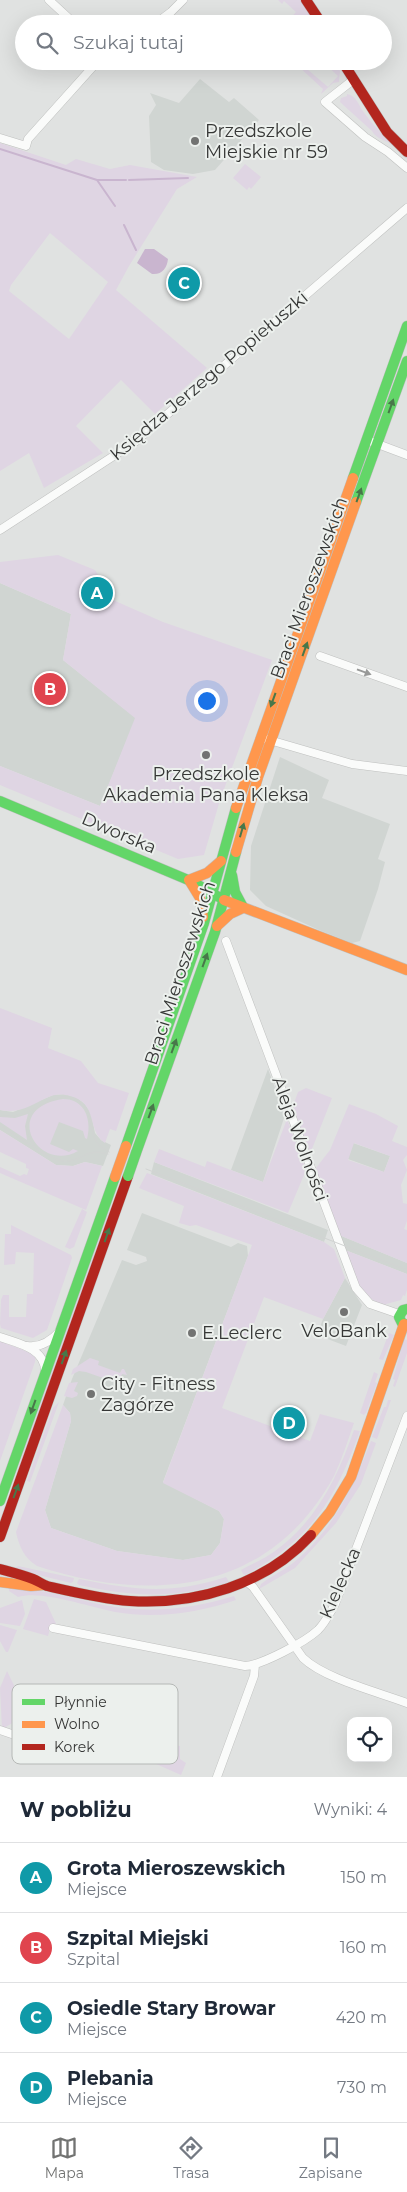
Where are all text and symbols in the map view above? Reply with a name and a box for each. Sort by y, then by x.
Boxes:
search box [15,15,392,70]
icon: search [33,29,61,57]
text: Szukaj tutaj [73,31,184,54]
place label: Przedszkole Miejskie nr 59 [205,120,328,163]
marker: Przedszkole Miejskie nr 59 [189,135,201,147]
pin: C [168,264,200,302]
street label: Księdza Jerzego Popiełuszki [106,287,312,465]
one-way arrow [388,399,395,414]
one-way arrow [356,488,363,503]
street label: Braci Mieroszewskich [266,494,352,682]
pin: A [81,574,113,612]
one-way arrow [302,641,309,656]
one-way arrow [357,668,372,676]
pin: B [34,670,66,708]
your location [194,688,220,714]
one-way arrow [269,693,277,708]
marker: Przedszkole Akademia Pana Kleksa [200,749,212,761]
place label: Przedszkole Akademia Pana Kleksa [103,763,309,806]
street label: Dworska [78,807,160,859]
one-way arrow [238,822,246,837]
street label: Braci Mieroszewskich [140,878,220,1068]
one-way arrow [201,952,209,967]
one-way arrow [171,1038,178,1053]
street label: Aleja Wolności [267,1074,333,1204]
one-way arrow [147,1103,155,1118]
one-way arrow [104,1228,111,1243]
marker: VeloBank [338,1306,350,1318]
place label: VeloBank [301,1320,387,1342]
place label: E.Leclerc [202,1322,282,1344]
marker: E.Leclerc [186,1327,198,1339]
one-way arrow [60,1349,68,1364]
place label: City - Fitness Zagórze [101,1373,215,1416]
marker: City - Fitness Zagórze [85,1388,97,1400]
one-way arrow [29,1400,36,1415]
pin: D [273,1404,305,1442]
one-way arrow [13,1483,20,1498]
street label: Kielecka [315,1544,365,1622]
legend [12,1684,178,1764]
text: Płynnie [54,1693,107,1711]
text: Wolno [54,1715,100,1733]
map controls [347,1717,392,1762]
button: locate [347,1717,392,1762]
text: Korek [54,1738,95,1756]
text: W pobliżu [20,1797,132,1822]
text: Wyniki: 4 [313,1800,387,1819]
text: Grota Mieroszewskich [67,1857,286,1880]
text: A [30,1868,42,1887]
text: 150 m [340,1868,387,1887]
text: Miejsce [67,1880,127,1899]
text: Szpital Miejski [67,1927,209,1950]
text: B [30,1938,42,1957]
text: 160 m [340,1938,387,1957]
text: Szpital [67,1950,120,1969]
text: Osiedle Stary Browar [67,1997,276,2020]
text: C [30,2008,42,2027]
text: 420 m [336,2008,387,2027]
text: Miejsce [67,2020,127,2039]
text: Plebania [67,2067,154,2090]
text: D [29,2078,43,2097]
text: 730 m [337,2078,387,2097]
text: Miejsce [67,2090,127,2109]
tab: Mapa [45,2134,84,2182]
tab: Trasa [173,2134,209,2182]
tab: Zapisane [299,2134,362,2182]

